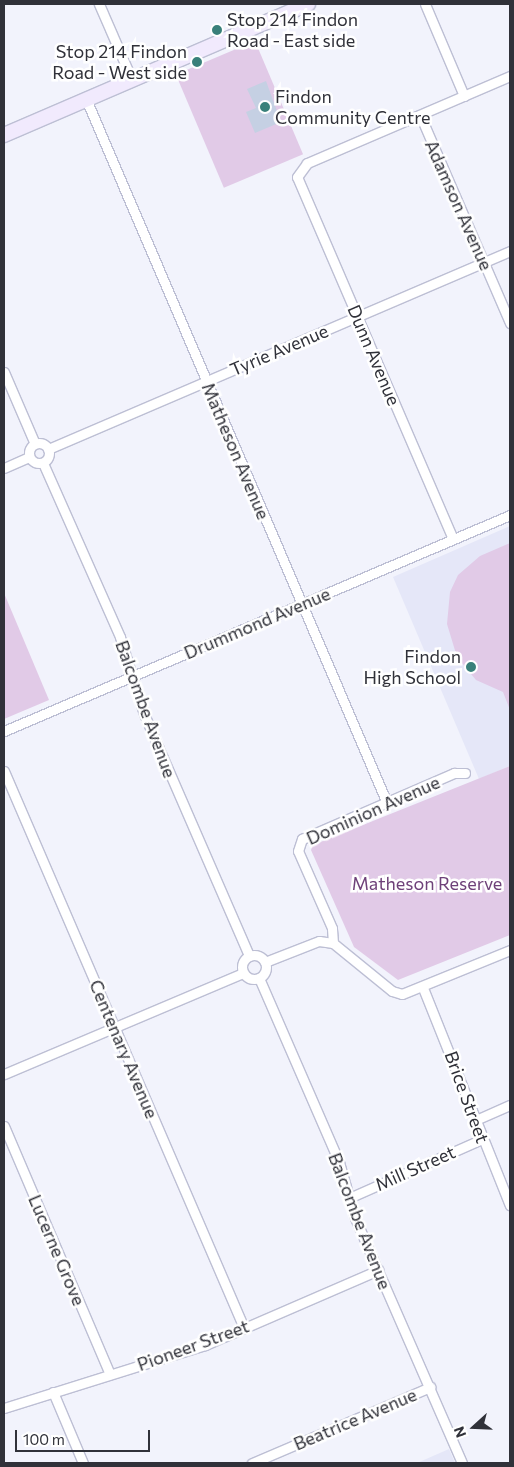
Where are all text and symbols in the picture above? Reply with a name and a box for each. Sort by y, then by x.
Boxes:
place label: Stop 214 Findon Road - East side [227,9,358,52]
marker: Stop 214 Findon Road - East side [211,24,223,36]
place label: Stop 214 Findon Road - West side [52,41,187,84]
marker: Stop 214 Findon Road - West side [191,56,203,68]
place label: Findon Community Centre [275,86,431,128]
marker: Findon Community Centre [259,101,271,113]
street label: Adamson Avenue [421,137,497,273]
street label: Dunn Avenue [343,301,405,409]
street label: Tyrie Avenue [227,320,331,380]
street label: Matheson Avenue [197,379,275,523]
street label: Drummond Avenue [181,582,333,664]
street label: Balcombe Avenue [111,637,181,781]
place label: Findon High School [364,646,461,689]
marker: Findon High School [465,661,477,673]
street label: Dominion Avenue [303,771,443,849]
park label: Matheson Reserve [352,872,502,894]
street label: Centenary Avenue [85,976,163,1122]
street label: Brice Street [440,1048,494,1146]
street label: Mill Street [372,1141,458,1195]
street label: Balcombe Avenue [324,1150,396,1292]
street label: Lucerne Grove [24,1191,90,1309]
street label: Pioneer Street [134,1315,252,1375]
street label: Beatrice Avenue [290,1383,420,1455]
north arrow [449,1402,499,1452]
scale bar [18,1420,152,1452]
text: N [450,1424,469,1440]
text: 100 m [23,1430,65,1448]

